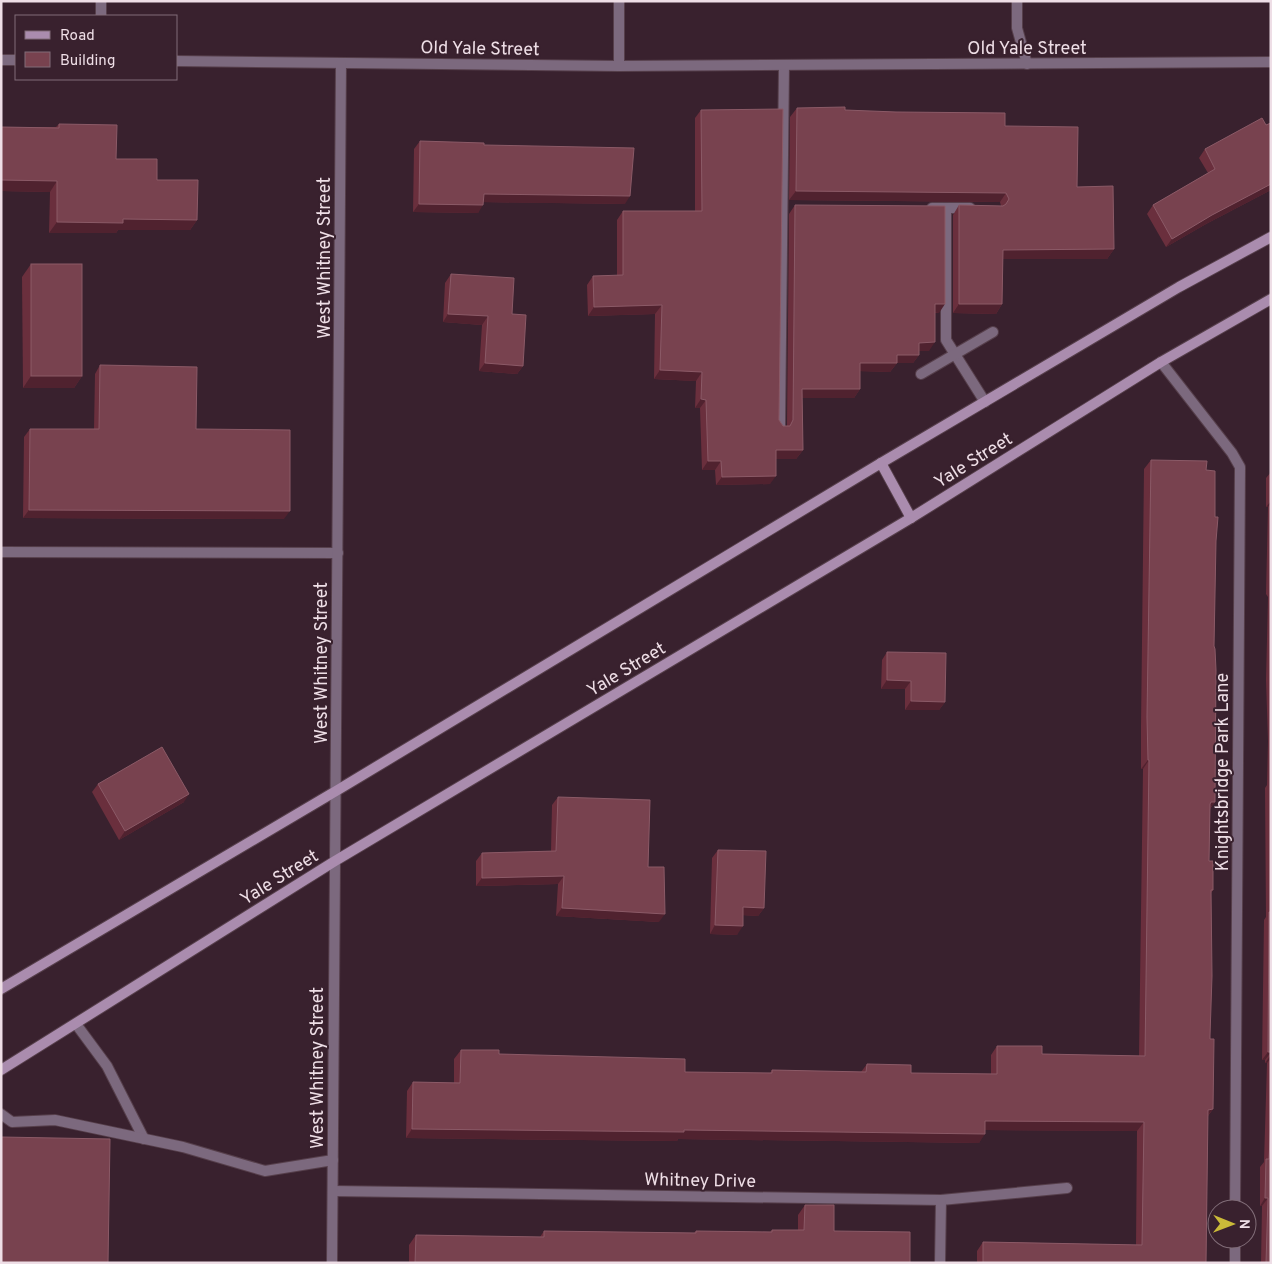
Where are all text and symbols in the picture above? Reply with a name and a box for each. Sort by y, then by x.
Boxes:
legend [15,15,178,80]
text: Road [60,27,95,46]
street label: Old Yale Street [420,37,540,62]
street label: Old Yale Street [967,38,1087,61]
text: Building [60,52,115,71]
street label: West Whitney Street [314,177,337,339]
street label: Yale Street [930,428,1017,494]
street label: West Whitney Street [311,582,334,744]
street label: Yale Street [583,638,670,703]
street label: Knightsbridge Park Lane [1212,673,1235,871]
street label: Yale Street [236,845,323,911]
street label: West Whitney Street [307,987,330,1149]
street label: Whitney Drive [644,1169,756,1194]
north arrow [1207,1199,1257,1249]
text: N [1235,1219,1252,1229]

